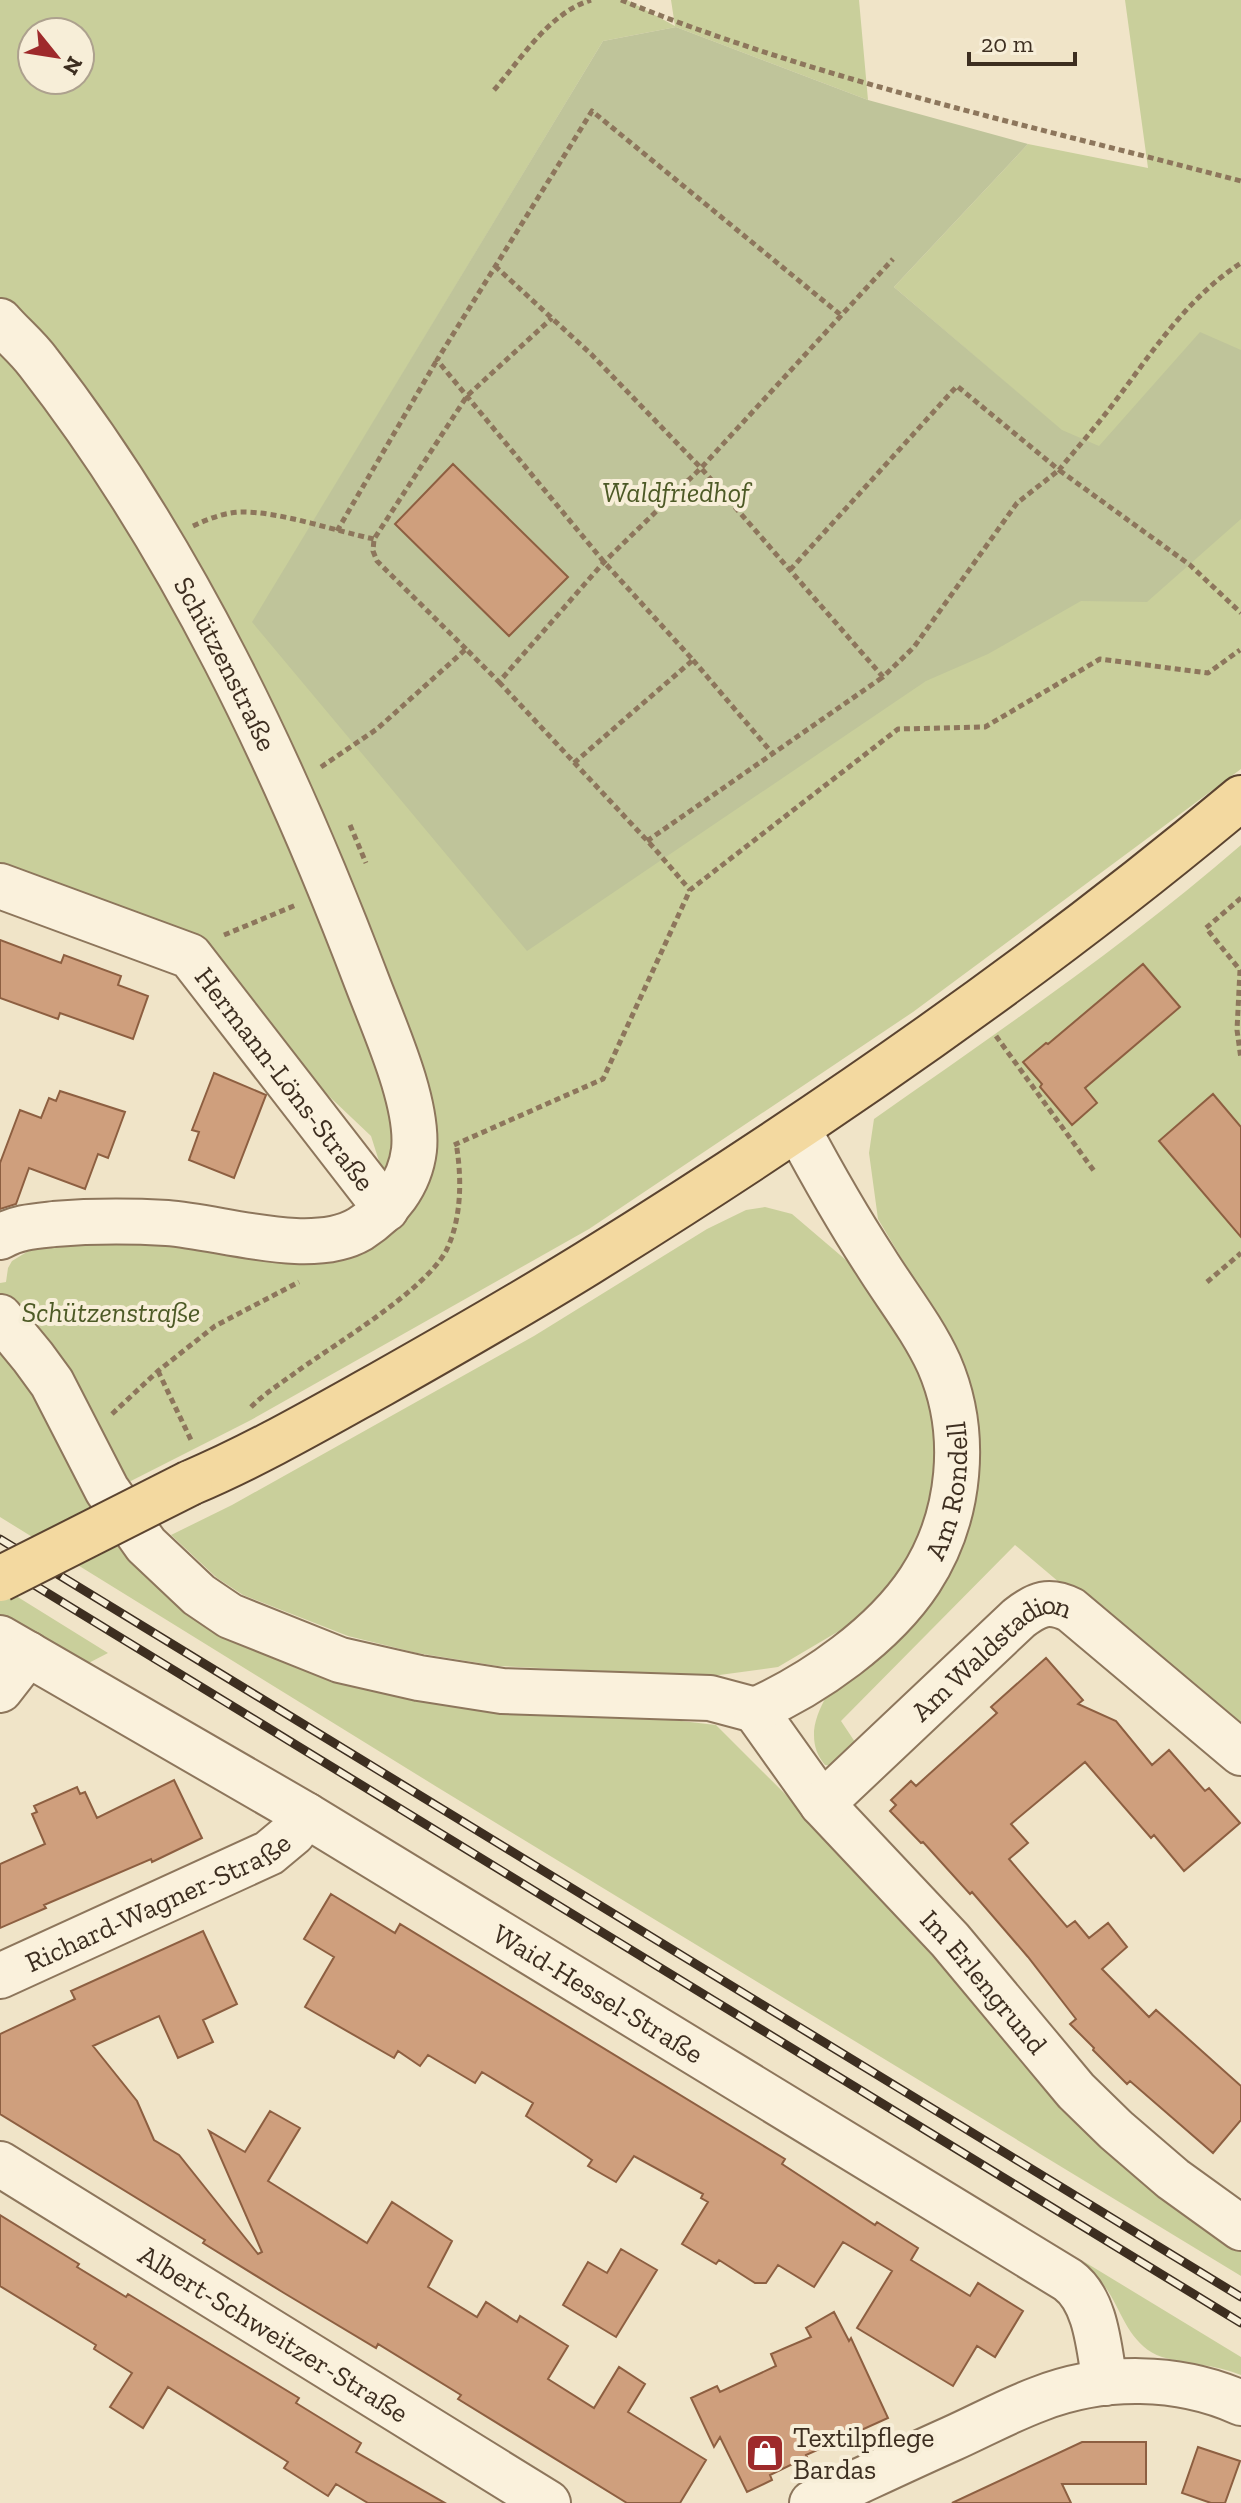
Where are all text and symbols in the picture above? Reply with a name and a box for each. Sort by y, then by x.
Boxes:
north arrow [16,16,96,96]
scale bar [969,16,1075,66]
text: 20 m [981,29,1034,58]
text: N [57,52,89,80]
park label: Waldfriedhof [602,476,753,509]
street label: Schützenstraße [167,571,284,756]
street label: Hermann-Löns-Straße [188,961,382,1198]
park label: Schützenstraße [22,1296,200,1329]
street label: Am Rondell [918,1420,974,1565]
street label: Am Waldstadion [904,1588,1076,1728]
street label: Richard-Wagner-Straße [20,1826,297,1979]
street label: Im Erlengrund [913,1903,1054,2061]
street label: Waid-Hessel-Straße [487,1917,709,2071]
street label: Albert-Schweitzer-Straße [133,2238,414,2430]
place label: Textilpflege Bardas [793,2421,935,2486]
shop icon: Textilpflege Bardas [744,2432,786,2474]

